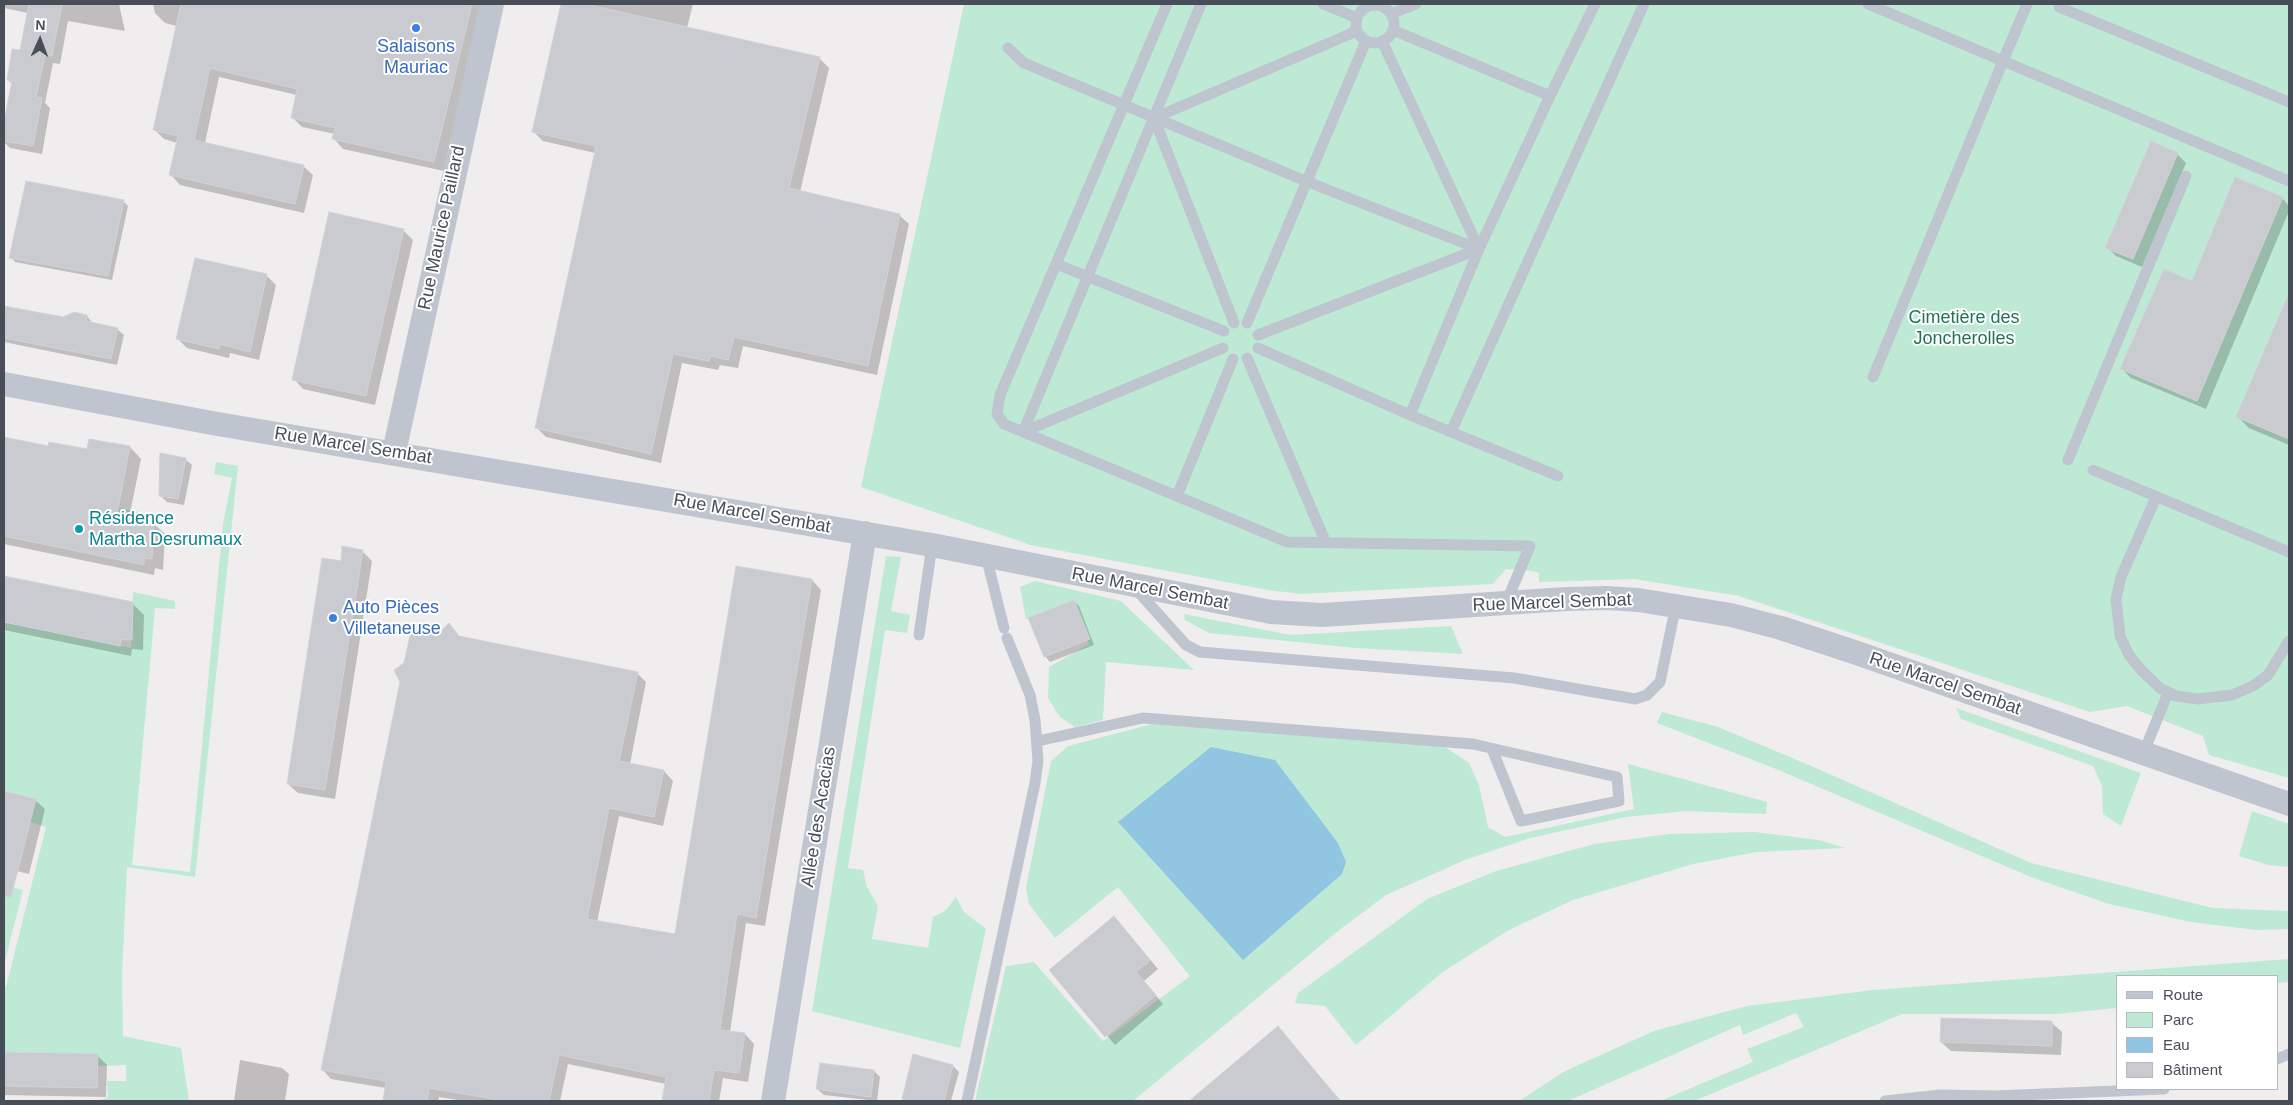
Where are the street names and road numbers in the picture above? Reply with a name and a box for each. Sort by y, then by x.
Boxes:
street label: Rue Maurice Paillard [414,144,470,312]
street label: Rue Marcel Sembat [273,423,433,469]
street label: Rue Marcel Sembat [672,490,832,538]
street label: Rue Marcel Sembat [1070,563,1230,615]
street label: Rue Marcel Sembat [1472,589,1632,617]
street label: Rue Marcel Sembat [1866,648,2024,720]
street label: Allée des Acacias [797,745,841,889]

